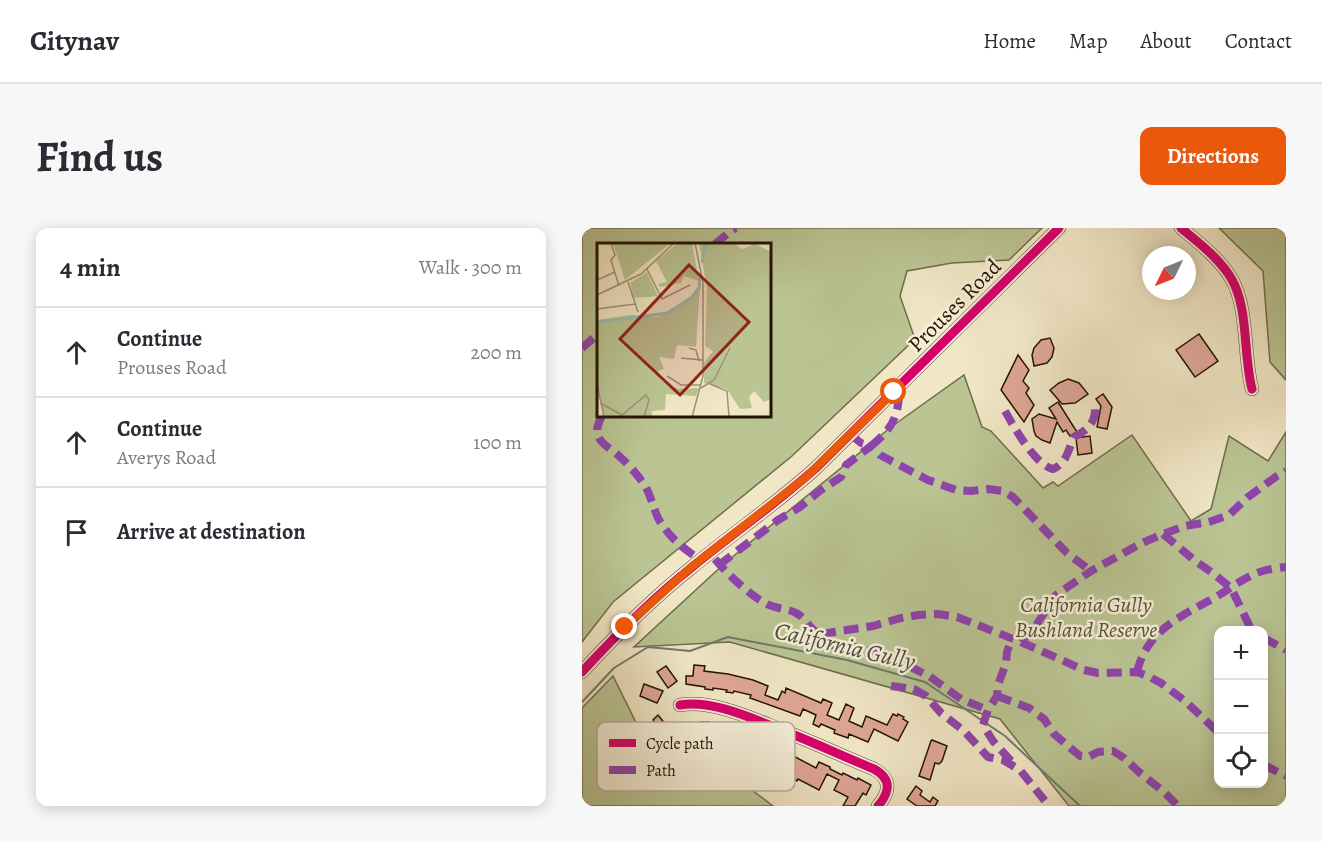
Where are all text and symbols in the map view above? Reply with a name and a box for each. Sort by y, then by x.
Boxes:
text: Citynav [30,22,119,60]
text: Home [983,27,1036,55]
text: Map [1069,27,1107,55]
text: About [1140,27,1192,55]
text: Contact [1225,27,1292,55]
button: Directions [1140,127,1286,185]
text: Find us [36,128,163,185]
inset map [597,243,771,417]
north arrow [1142,246,1196,300]
text: 4 min [60,250,121,285]
street label: Prouses Road [901,252,1008,359]
text: Walk · 300 m [419,254,522,281]
text: Continue [117,324,202,354]
icon: ahead [60,336,93,369]
text: 200 m [471,339,522,366]
text: Prouses Road [117,354,227,381]
route start [880,378,906,404]
text: Continue [117,414,202,444]
icon: ahead [60,426,93,459]
text: 100 m [473,429,522,456]
text: Averys Road [117,444,216,471]
icon: arrive [60,516,93,549]
text: Arrive at destination [117,517,306,547]
park label: California Gully Bushland Reserve [1015,590,1157,645]
route end [611,613,637,639]
water label: California Gully [771,614,919,678]
map controls [1214,626,1268,788]
button: + [1214,626,1268,680]
button: − [1214,680,1268,734]
legend [597,722,795,791]
text: Cycle path [646,733,714,755]
button: locate [1214,734,1268,788]
text: Path [646,760,676,782]

